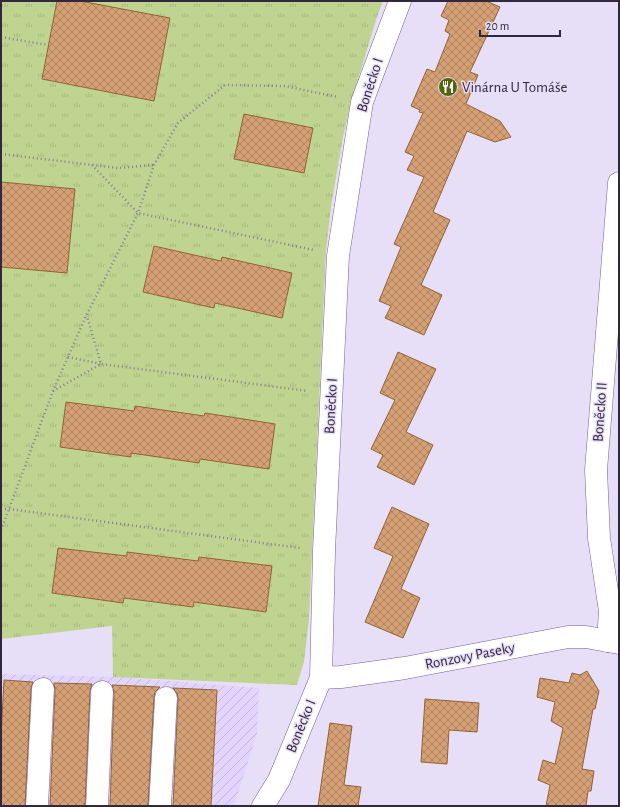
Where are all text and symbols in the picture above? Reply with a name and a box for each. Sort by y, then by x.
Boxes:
scale bar [480,12,560,38]
text: 20 m [486,20,509,32]
street label: Boněcko I [354,56,386,114]
restaurant icon: Vinárna U Tomáše [437,76,459,98]
place label: Vinárna U Tomáše [462,80,568,95]
street label: Boněcko I [322,378,340,434]
street label: Boněcko II [590,382,610,442]
street label: Ronzovy Paseky [424,640,517,672]
street label: Boněcko I [284,697,318,755]

